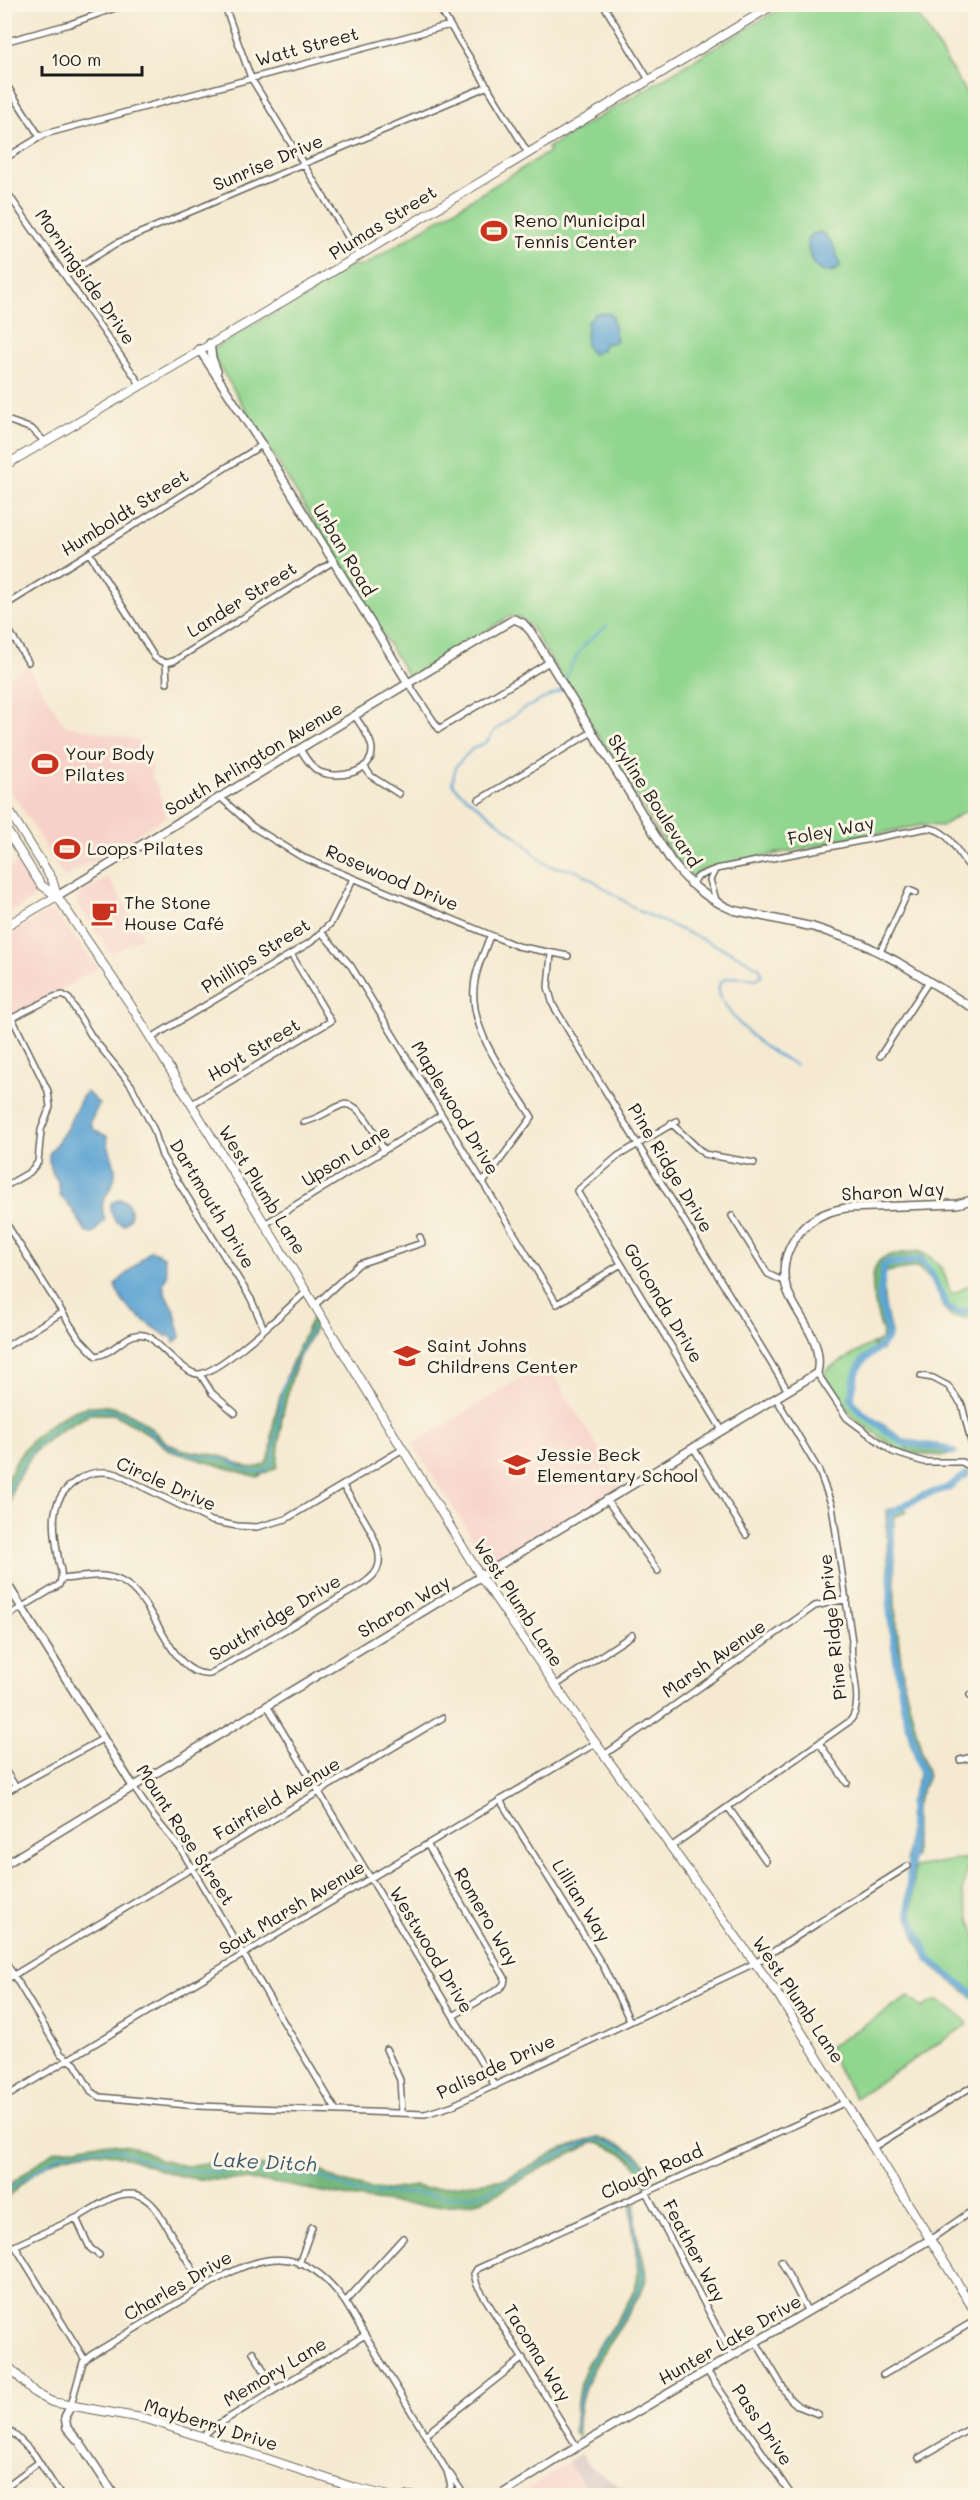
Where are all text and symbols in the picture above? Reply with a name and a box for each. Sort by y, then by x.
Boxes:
street label: Watt Street [252,21,361,71]
scale bar [42,39,142,77]
text: 100 m [51,47,101,71]
street label: Sunrise Drive [209,128,326,196]
street label: Plumas Street [324,179,441,265]
street label: Morningside Drive [30,204,142,349]
place label: Reno Municipal Tennis Center [514,208,646,253]
sports icon: Reno Municipal Tennis Center [479,216,509,246]
street label: Humboldt Street [56,463,193,561]
street label: Urban Road [308,499,382,600]
street label: Lander Street [182,556,301,643]
street label: South Arlington Avenue [160,696,347,821]
street label: Skyline Boulevard [603,729,707,872]
place label: Your Body Pilates [65,741,155,786]
sports icon: Your Body Pilates [30,749,60,779]
street label: Foley Way [785,810,876,850]
sports icon: Loops Pilates [52,834,82,864]
place label: Loops Pilates [87,836,203,860]
street label: Rosewood Drive [322,838,463,916]
place label: The Stone House Café [124,890,225,935]
cafe icon: The Stone House Café [89,898,119,928]
street label: Phillips Street [196,912,314,998]
street label: Hoyt Street [203,1012,304,1086]
street label: Maplewood Drive [406,1036,505,1179]
street label: Pine Ridge Drive [623,1098,719,1237]
street label: Upson Lane [297,1118,394,1192]
street label: West Plumb Lane [213,1120,312,1259]
street label: Dartmouth Drive [165,1134,261,1273]
street label: Sharon Way [841,1176,945,1206]
street label: Golconda Drive [619,1238,709,1367]
place label: Saint Johns Childrens Center [427,1333,578,1378]
school or university icon: Saint Johns Childrens Center [392,1341,422,1371]
place label: Jessie Beck Elementary School [537,1442,699,1487]
street label: Circle Drive [113,1450,220,1516]
school or university icon: Jessie Beck Elementary School [502,1450,532,1480]
street label: West Plumb Lane [468,1534,569,1671]
street label: Pine Ridge Drive [812,1553,852,1701]
street label: Southridge Drive [204,1568,345,1666]
street label: Sharon Way [353,1569,454,1643]
street label: Marsh Avenue [657,1613,770,1703]
street label: Fairfield Avenue [209,1751,344,1845]
street label: Mount Rose Street [131,1759,240,1910]
street label: Sout Marsh Avenue [214,1854,369,1960]
street label: Lillian Way [547,1855,617,1946]
street label: Romero Way [449,1863,525,1970]
street label: Westwood Drive [385,1882,479,2017]
street label: West Plumb Lane [747,1931,850,2068]
street label: Palisade Drive [432,2028,559,2104]
street label: Clough Road [597,2138,706,2204]
water label: Lake Ditch [212,2145,318,2177]
street label: Feather Way [658,2195,732,2306]
street label: Charles Drive [119,2244,236,2326]
street label: Hunter Lake Drive [654,2288,805,2390]
street label: Tacoma Way [498,2299,577,2406]
street label: Memory Lane [218,2331,331,2411]
street label: Pass Drive [727,2379,799,2470]
street label: Mayberry Drive [142,2392,281,2456]

